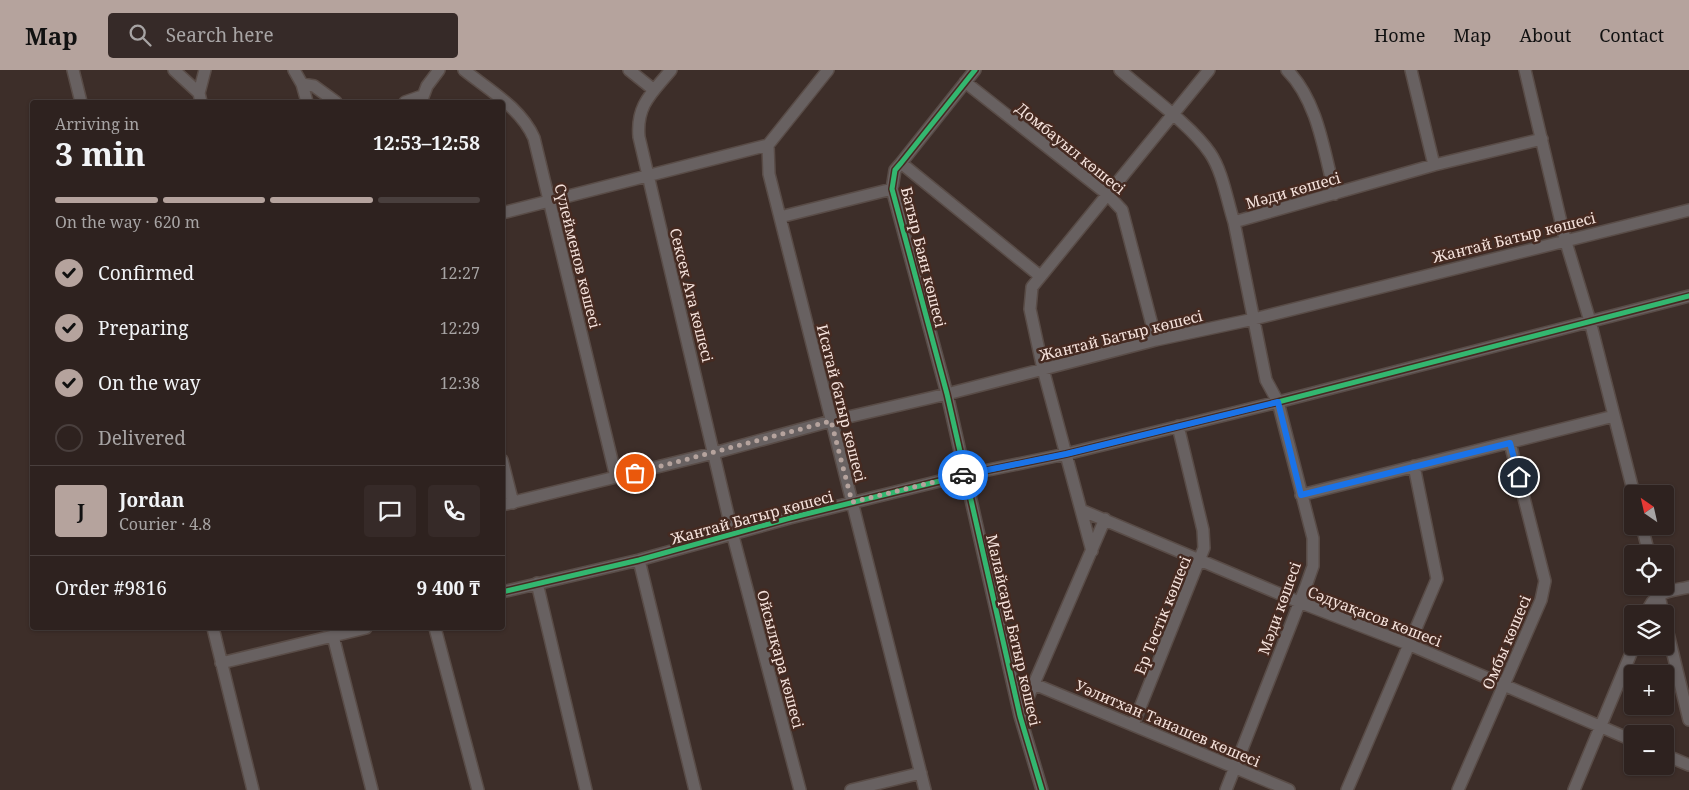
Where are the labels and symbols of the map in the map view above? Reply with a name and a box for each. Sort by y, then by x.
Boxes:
street label: Домбауыл көшесі [1012,98,1130,198]
street label: Мәди көшесі [1243,167,1343,213]
street label: Сүлейменов көшесі [550,181,606,331]
street label: Батыр Баян көшесі [897,185,951,329]
street label: Жантай Батыр көшесі [1429,207,1598,267]
street label: Сексек Ата көшесі [666,226,718,364]
street label: Жантай Батыр көшесі [1036,305,1205,365]
street label: Исатай батыр көшесі [813,322,871,484]
courier [938,450,988,500]
pin [614,452,656,494]
pin [1498,456,1540,498]
north arrow [1624,485,1674,535]
street label: Жантай Батыр көшесі [667,486,836,549]
street label: Малайсары Батыр көшесі [982,532,1046,728]
street label: Ер Төстік көшесі [1129,553,1195,677]
street label: Мәди көшесі [1253,559,1305,657]
street label: Сәдуақасов көшесі [1305,581,1445,651]
street label: Ойсылқара көшесі [753,588,809,730]
street label: Омбы көшесі [1477,592,1535,692]
street label: Уәлитхан Танашев көшесі [1072,675,1264,771]

